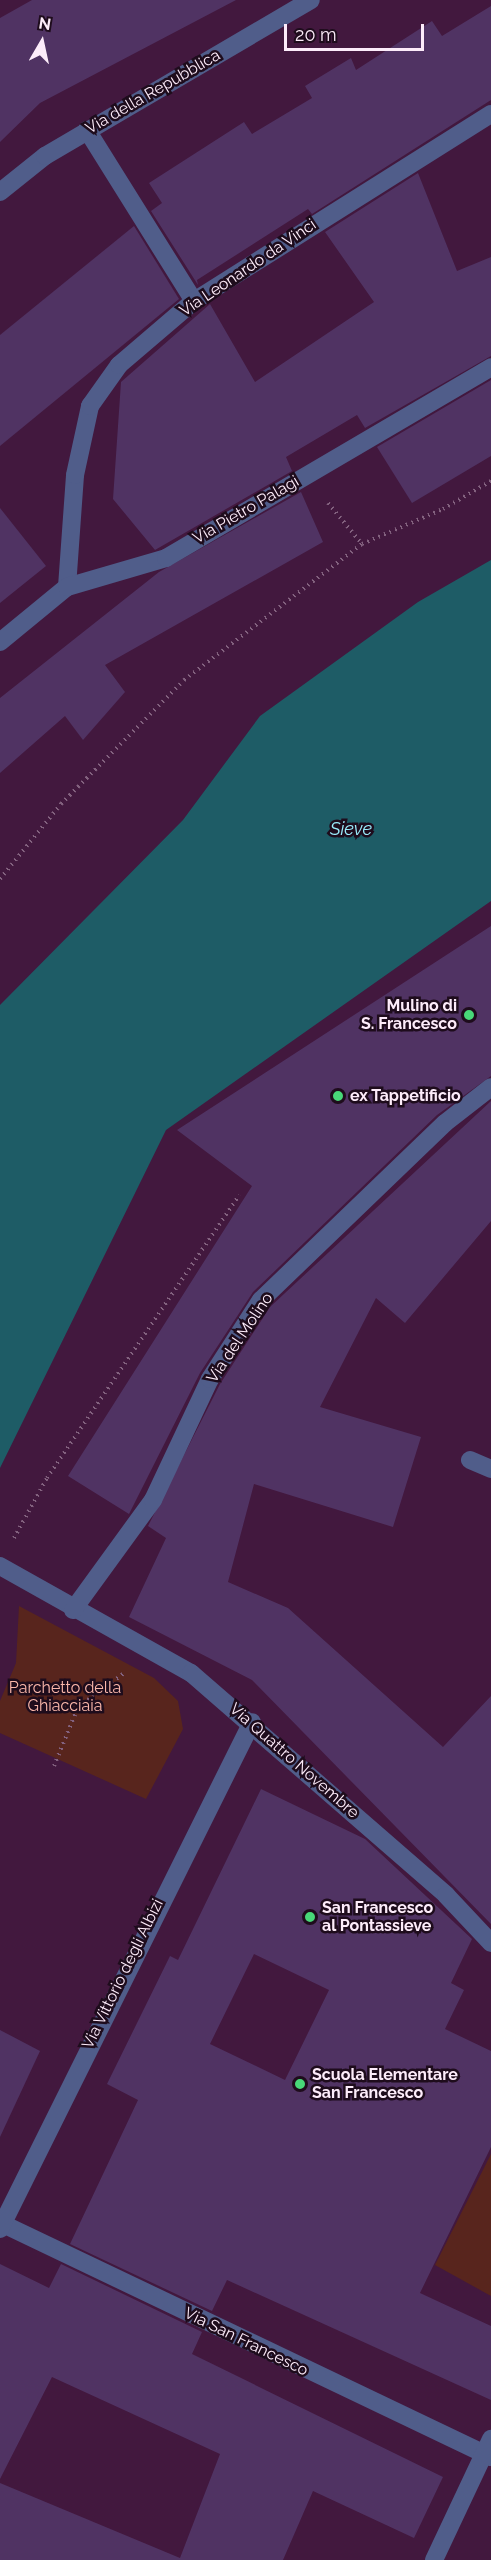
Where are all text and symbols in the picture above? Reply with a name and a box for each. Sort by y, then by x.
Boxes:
north arrow [12,12,72,72]
scale bar [287,12,426,50]
text: N [37,13,52,34]
text: 20 m [295,24,337,45]
street label: Via della Repubblica [82,46,224,138]
street label: Via Leonardo da Vinci [176,215,320,321]
street label: Via Pietro Palagi [190,472,302,548]
water label: Sieve [330,818,372,840]
place label: Mulino di S. Francesco [361,996,457,1034]
marker: Mulino di S. Francesco [462,1008,476,1022]
place label: ex Tappetificio [350,1086,461,1106]
marker: ex Tappetificio [331,1089,345,1103]
street label: Via del Molino [203,1289,277,1387]
park label: Parchetto della Ghiacciaia [9,1678,121,1716]
street label: Via Quattro Novembre [225,1700,363,1822]
street label: Via Vittorio degli Albizi [78,1895,168,2053]
place label: San Francesco al Pontassieve [322,1898,433,1936]
marker: San Francesco al Pontassieve [303,1910,317,1924]
place label: Scuola Elementare San Francesco [312,2065,458,2103]
marker: Scuola Elementare San Francesco [293,2077,307,2091]
street label: Via San Francesco [181,2304,311,2380]

